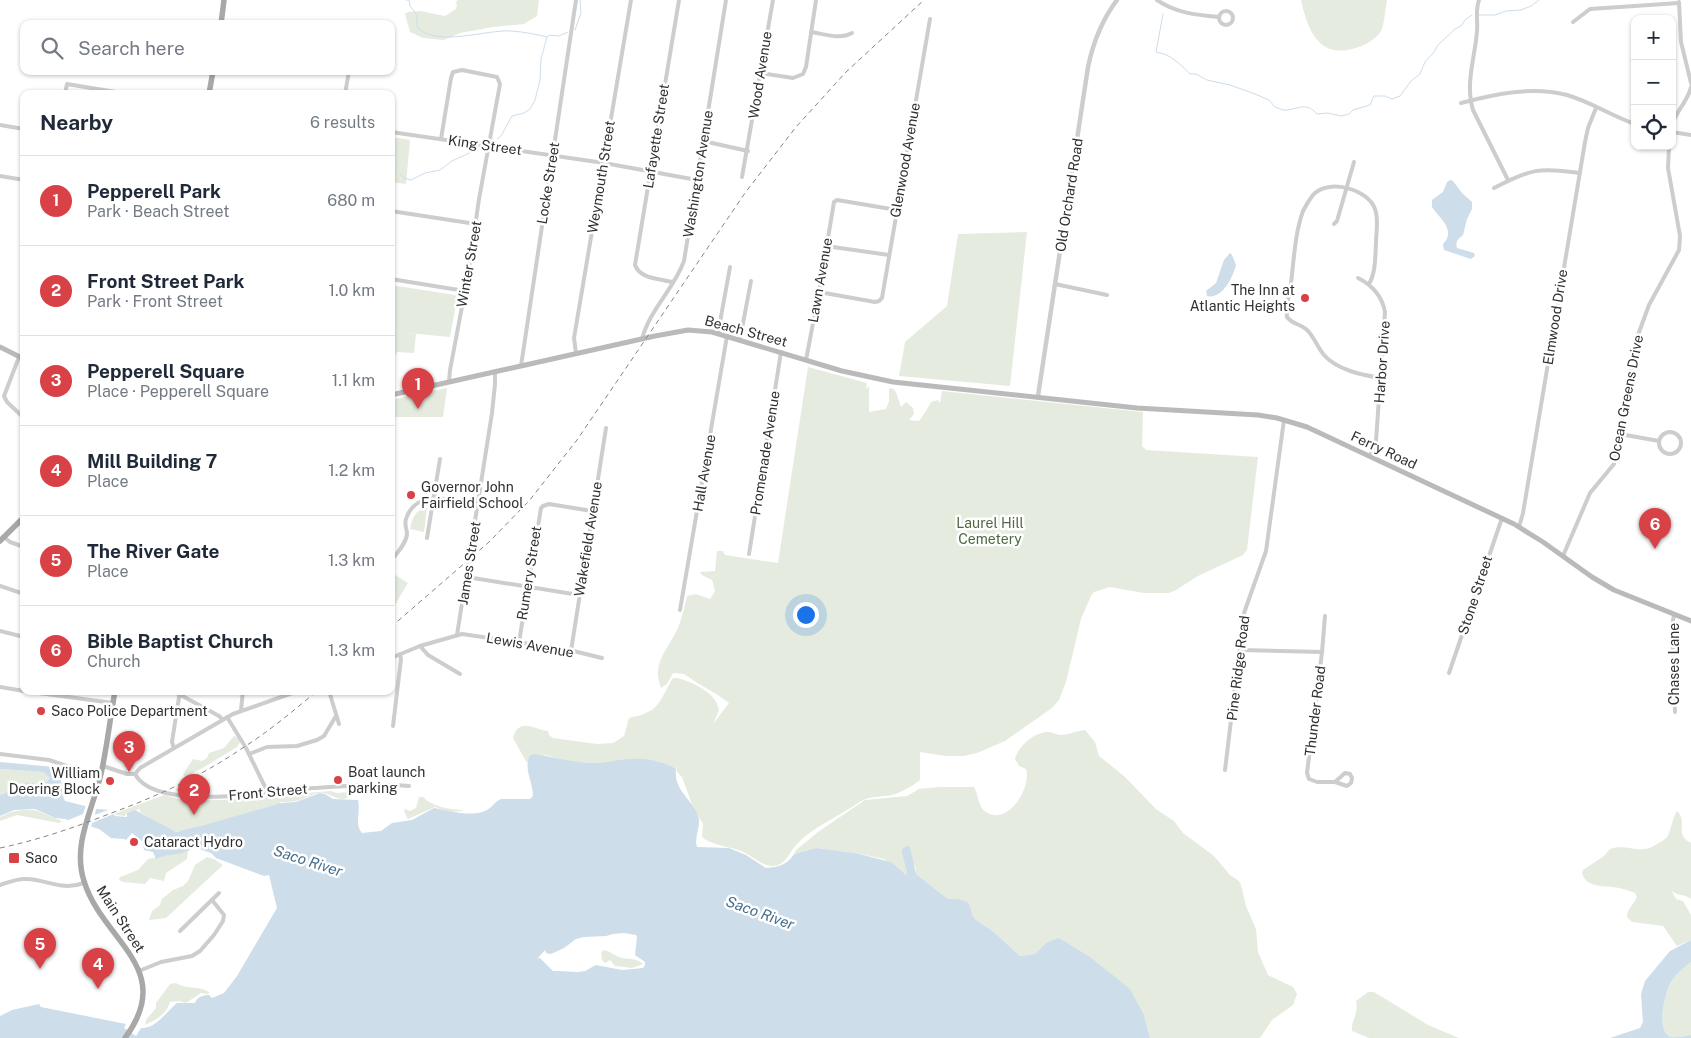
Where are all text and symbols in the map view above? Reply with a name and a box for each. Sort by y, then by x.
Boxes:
map controls [1631,15,1676,150]
button: + [1631,15,1676,60]
search box [20,20,395,75]
street label: Wood Avenue [745,30,775,120]
icon: search [38,34,66,62]
text: Search here [78,37,185,59]
button: − [1631,60,1676,105]
street label: Lafayette Street [640,83,672,189]
street label: Glenwood Avenue [887,101,923,219]
button: locate [1631,105,1676,150]
street label: Washington Avenue [680,109,716,239]
text: Nearby [40,110,113,135]
text: 6 results [310,113,375,132]
street label: Weymouth Street [584,119,618,235]
street label: King Street [447,132,523,158]
street label: Old Orchard Road [1052,137,1086,253]
street label: Locke Street [534,141,562,225]
text: Pepperell Park [87,180,221,202]
text: 1 [53,191,59,210]
text: 680 m [327,191,375,210]
text: Park · Beach Street [87,202,230,221]
street label: Winter Street [454,219,484,309]
street label: Lawn Avenue [805,236,835,324]
street label: Elmwood Drive [1540,268,1570,366]
text: Front Street Park [87,270,245,292]
text: 2 [51,281,61,300]
text: 1.0 km [328,281,375,300]
place label: The Inn at Atlantic Heights [1190,282,1295,314]
text: Park · Front Street [87,292,223,311]
marker: The Inn at Atlantic Heights [1299,292,1311,304]
street label: Beach Street [703,312,789,350]
street label: Harbor Drive [1371,320,1393,404]
street label: Ocean Greens Drive [1606,333,1646,462]
text: Pepperell Square [87,360,245,382]
pin: 1 [402,368,434,409]
text: 3 [51,371,61,390]
text: 1.1 km [332,371,375,390]
text: Place · Pepperell Square [87,382,269,401]
street label: Promenade Avenue [747,390,783,516]
street label: Ferry Road [1348,428,1420,472]
street label: Hall Avenue [689,433,719,513]
text: Mill Building 7 [87,450,217,472]
text: 4 [51,461,61,480]
text: 1.2 km [328,461,375,480]
text: Place [87,472,129,491]
place label: Governor John Fairfield School [421,479,523,511]
street label: Wakefield Avenue [571,480,605,598]
marker: Governor John Fairfield School [405,489,417,501]
pin: 6 [1639,508,1671,549]
park label: Laurel Hill Cemetery [956,515,1024,547]
street label: James Street [454,520,484,606]
street label: Rumery Street [514,525,544,621]
text: The River Gate [87,540,219,562]
text: 5 [51,551,61,570]
text: 1.3 km [328,551,375,570]
street label: Stone Street [1455,553,1495,637]
text: Place [87,562,129,581]
your location [793,602,819,628]
street label: Pine Ridge Road [1224,614,1252,722]
street label: Chases Lane [1666,623,1682,705]
street label: Lewis Avenue [485,629,575,661]
text: Bible Baptist Church [87,630,273,652]
text: 6 [51,641,61,660]
text: 1.3 km [328,641,375,660]
text: Church [87,652,141,671]
street label: Thunder Road [1302,665,1328,757]
place label: Saco Police Department [51,703,208,719]
marker: Saco Police Department [35,705,47,717]
pin: 3 [113,731,145,772]
place label: Boat launch parking [348,764,425,796]
place label: William Deering Block [9,765,100,797]
pin: 2 [178,774,210,815]
marker: Boat launch parking [332,774,344,786]
marker: William Deering Block [104,775,116,787]
street label: Front Street [228,781,308,803]
place label: Cataract Hydro [144,834,243,850]
marker: Cataract Hydro [128,836,140,848]
water label: Saco River [272,841,345,880]
place label: Saco [25,850,58,866]
marker: Saco [7,851,21,865]
street label: Main Street [94,883,148,955]
water label: Saco River [724,892,797,933]
pin: 5 [24,928,56,969]
pin: 4 [82,948,114,989]

